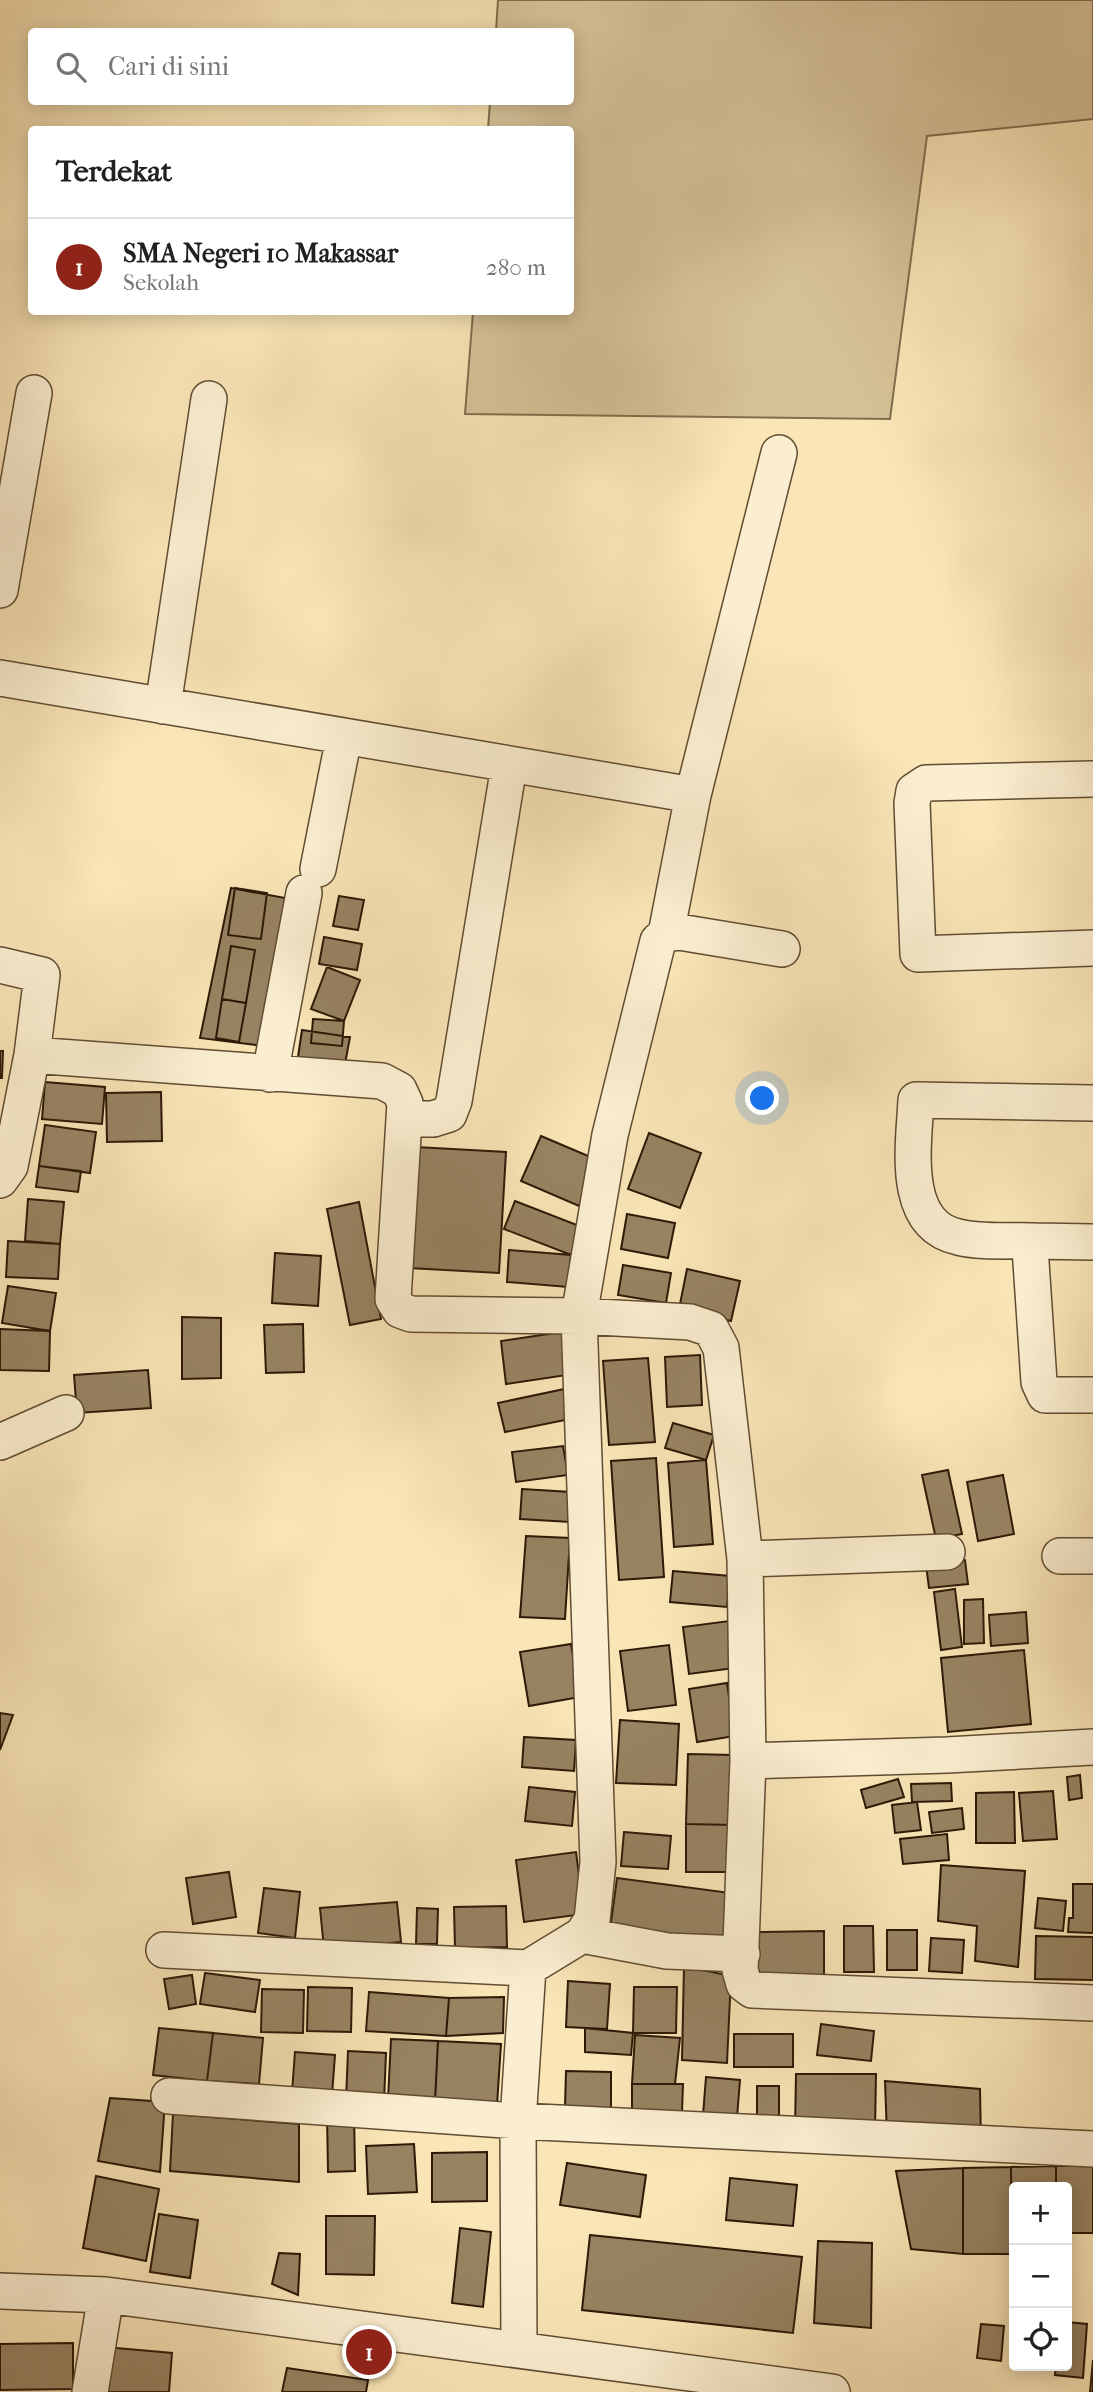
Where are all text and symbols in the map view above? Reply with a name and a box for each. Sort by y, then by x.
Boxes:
search box [28,28,574,105]
icon: search [52,48,90,86]
text: Cari di sini [108,51,229,82]
text: Terdekat [56,154,172,189]
text: SMA Negeri 10 Makassar [123,238,398,269]
text: 1 [75,254,83,281]
text: 280 m [486,254,546,281]
text: Sekolah [123,269,199,296]
your location [745,1081,779,1115]
map controls [1009,2182,1072,2371]
button: + [1009,2182,1072,2245]
button: − [1009,2245,1072,2308]
button: locate [1009,2308,1072,2371]
pin: 1 [346,2326,392,2378]

